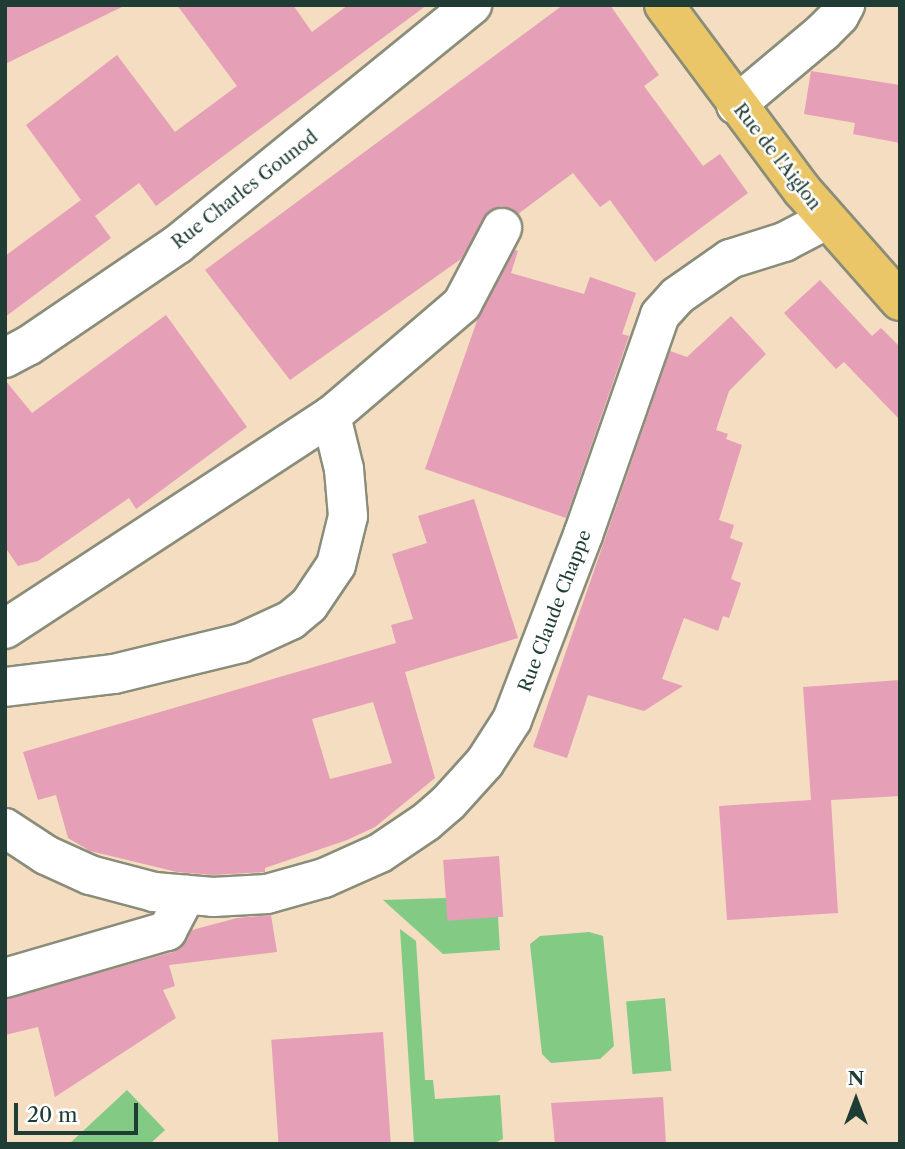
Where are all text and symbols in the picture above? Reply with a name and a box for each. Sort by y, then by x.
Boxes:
street label: Rue de l'Aiglon [729,99,825,215]
street label: Rue Charles Gounod [168,126,322,254]
street label: Rue Claude Chappe [514,527,596,695]
north arrow [821,1065,891,1135]
text: N [848,1067,864,1090]
scale bar [18,1090,142,1134]
text: 20 m [27,1102,78,1127]

